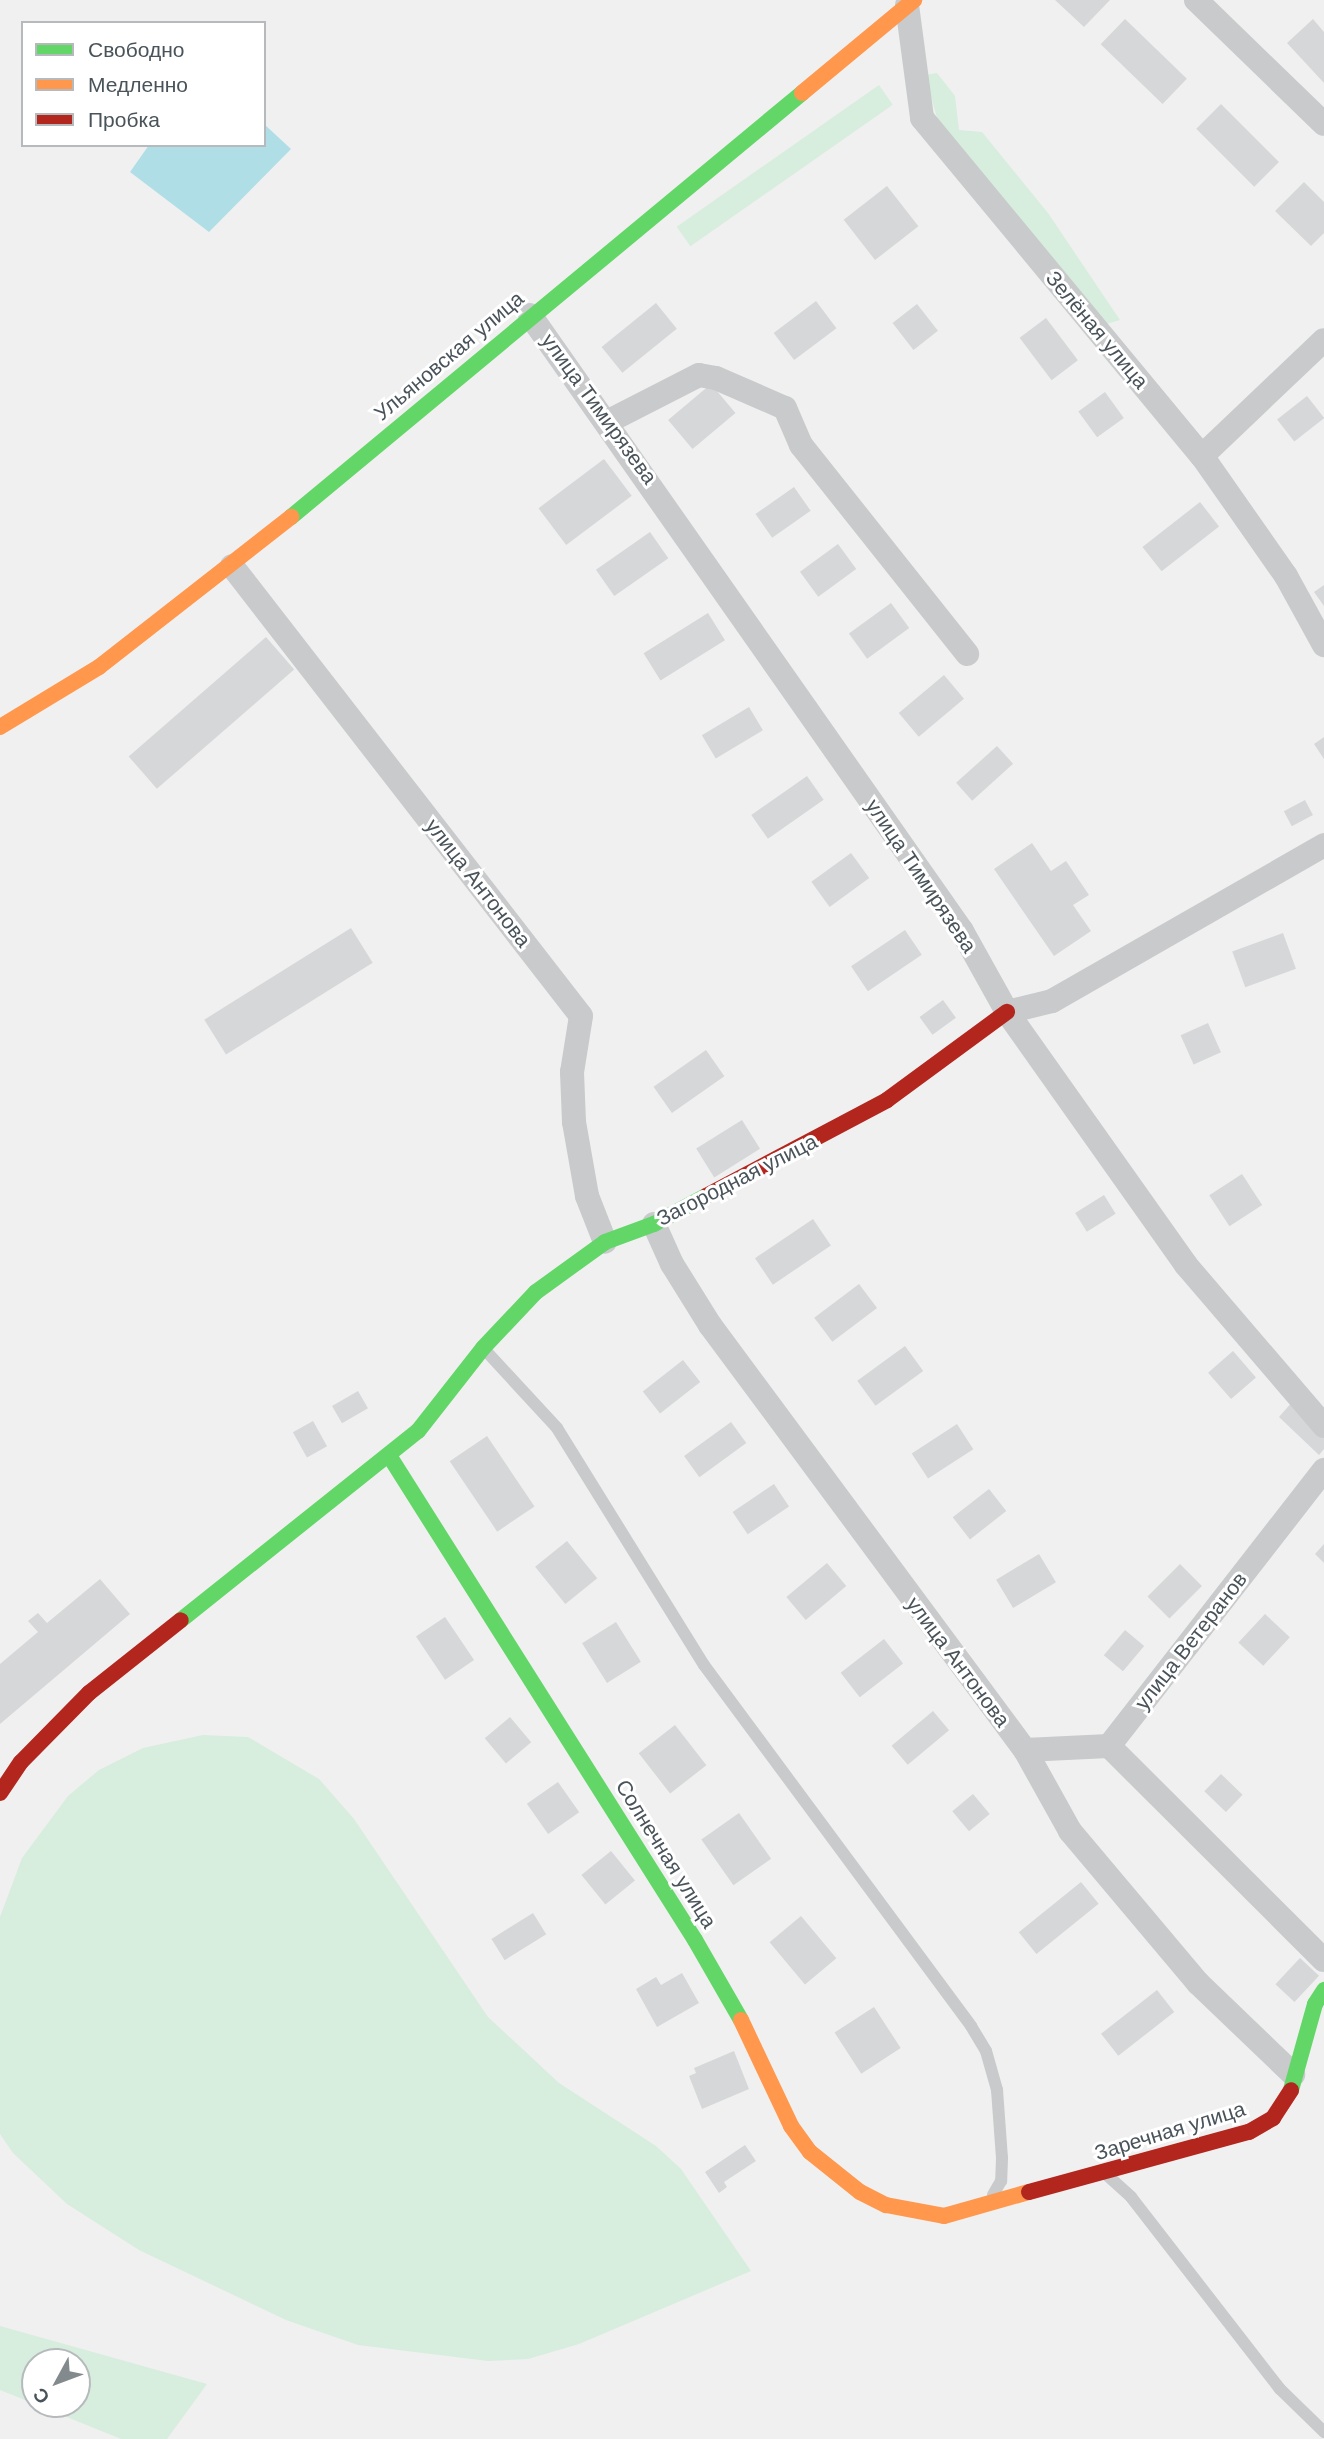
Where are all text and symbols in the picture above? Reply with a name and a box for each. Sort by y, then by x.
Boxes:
legend [21,21,266,147]
text: Свободно [88,38,185,61]
text: Медленно [88,73,188,96]
text: Пробка [88,108,160,131]
street label: Зелёная улица [1040,266,1154,394]
street label: Ульяновская улица [369,286,529,426]
street label: улица Тимирязева [536,329,662,489]
street label: улица Тимирязева [860,794,982,958]
street label: улица Антонова [420,814,536,952]
street label: Загородная улица [653,1129,821,1231]
street label: улица Ветеранов [1130,1567,1252,1715]
street label: улица Антонова [901,1592,1015,1732]
street label: Солнечная улица [610,1775,722,1933]
street label: Заречная улица [1092,2096,1248,2166]
north arrow [21,2348,91,2418]
text: С [29,2384,54,2408]

